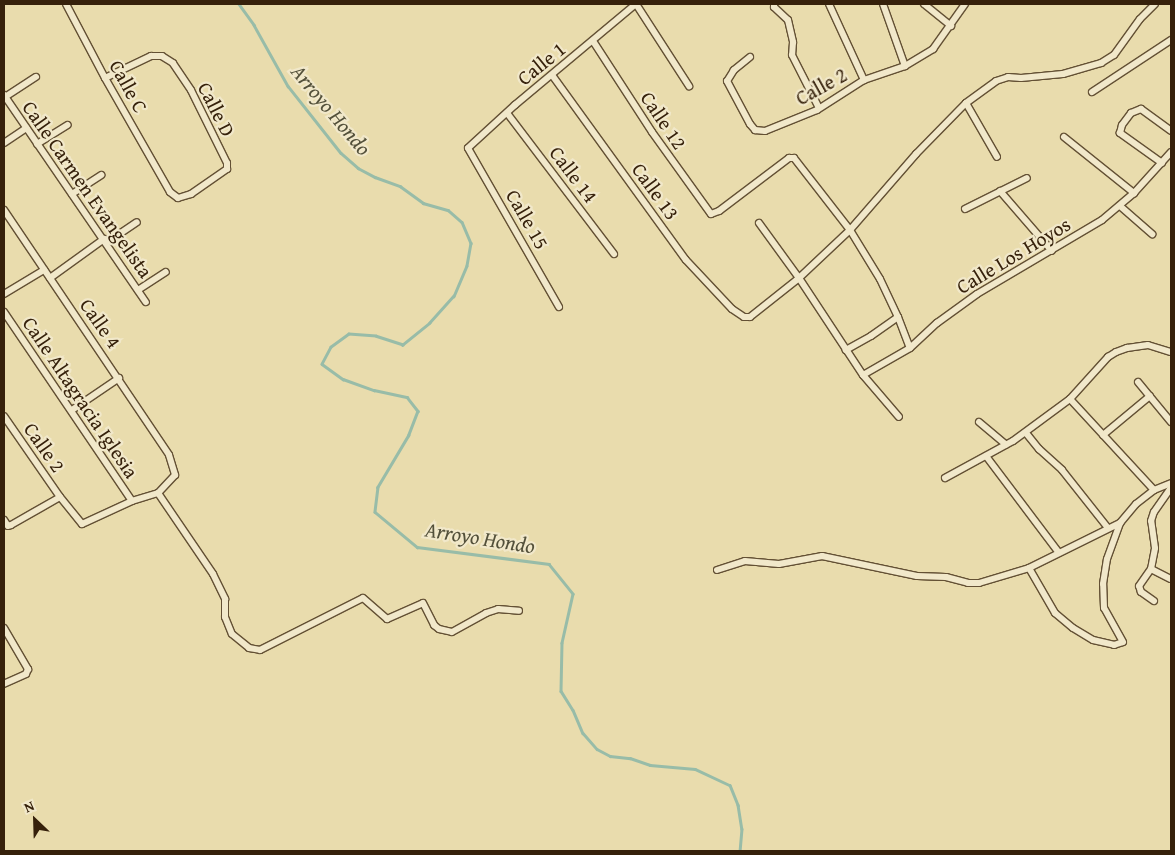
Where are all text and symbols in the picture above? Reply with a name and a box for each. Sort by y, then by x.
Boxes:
street label: Calle 1 [512,36,570,90]
street label: Calle C [105,56,153,116]
water label: Arroyo Hondo [286,59,376,161]
street label: Calle 2 [791,62,851,110]
street label: Calle D [193,78,241,140]
street label: Calle 12 [636,87,692,153]
street label: Calle Carmen Evangelista [18,96,158,282]
street label: Calle 14 [545,141,603,207]
street label: Calle 13 [627,158,685,224]
street label: Calle 15 [501,185,555,253]
street label: Calle Los Hoyos [952,212,1074,298]
street label: Calle 4 [75,294,127,352]
street label: Calle Altagracia Iglesia [18,312,144,482]
street label: Calle 2 [19,418,71,476]
water label: Arroyo Hondo [423,517,537,559]
north arrow [10,795,60,845]
text: N [21,795,37,817]

